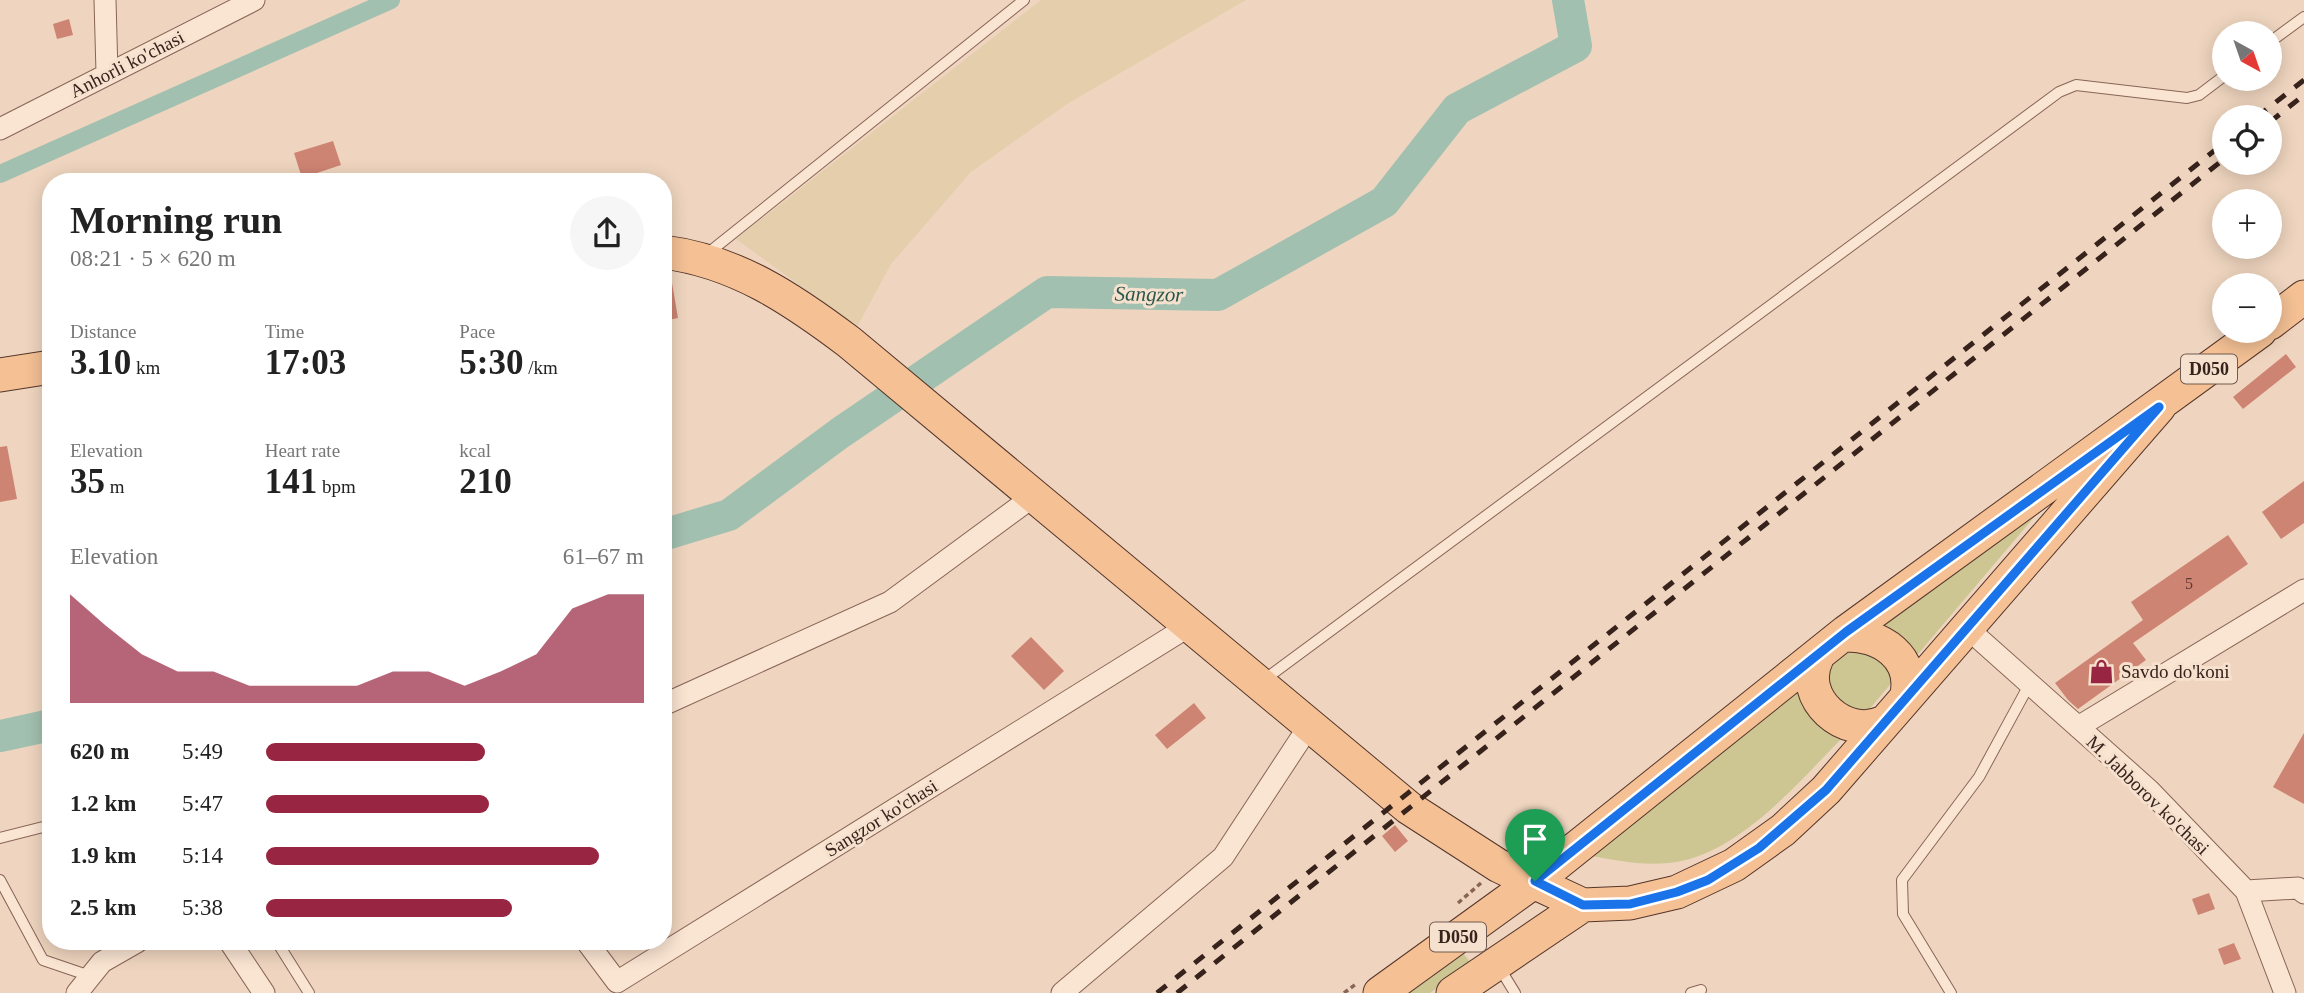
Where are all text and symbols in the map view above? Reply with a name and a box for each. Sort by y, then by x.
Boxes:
north arrow [2212,21,2282,91]
map controls [2212,21,2282,343]
street label: Anhorli ko'chasi [66,26,188,102]
button: locate [2212,105,2282,175]
button: + [2212,189,2282,259]
button: share [570,196,644,270]
text: Morning run [70,199,282,241]
text: 08:21 · 5 × 620 m [70,246,236,271]
button: − [2212,273,2282,343]
water label: Sangzor [1114,281,1184,307]
text: Distance [70,321,136,342]
text: Time [265,321,304,342]
text: Pace [459,321,495,342]
text: 3.10 [70,343,131,382]
text: 17:03 [265,343,346,382]
text: 5:30 [459,343,523,382]
road number: D050 [2181,354,2237,384]
text: km [131,357,160,378]
text: /km [523,357,558,378]
text: Elevation [70,440,143,461]
text: Heart rate [265,440,340,461]
text: kcal [459,440,491,461]
text: 35 [70,462,105,501]
text: 141 [265,462,317,501]
text: 210 [459,462,512,501]
text: m [105,476,125,497]
text: bpm [317,476,356,497]
text: Elevation [70,544,158,569]
text: 61–67 m [563,544,644,569]
house number: 5 [2185,575,2193,592]
shop icon: Savdo do'koni [2087,657,2115,685]
place label: Savdo do'koni [2121,661,2229,682]
street label: M. Jabborov ko'chasi [2082,731,2214,859]
text: 620 m [70,739,129,764]
text: 5:49 [182,739,223,764]
street label: Sangzor ko'chasi [821,775,941,861]
text: 1.2 km [70,791,136,816]
text: 5:47 [182,791,223,816]
pin [1505,809,1565,881]
icon: arrive [1516,820,1554,858]
text: 1.9 km [70,843,136,868]
text: 5:14 [182,843,223,868]
text: 2.5 km [70,895,136,920]
text: 5:38 [182,895,223,920]
road number: D050 [1430,922,1486,952]

